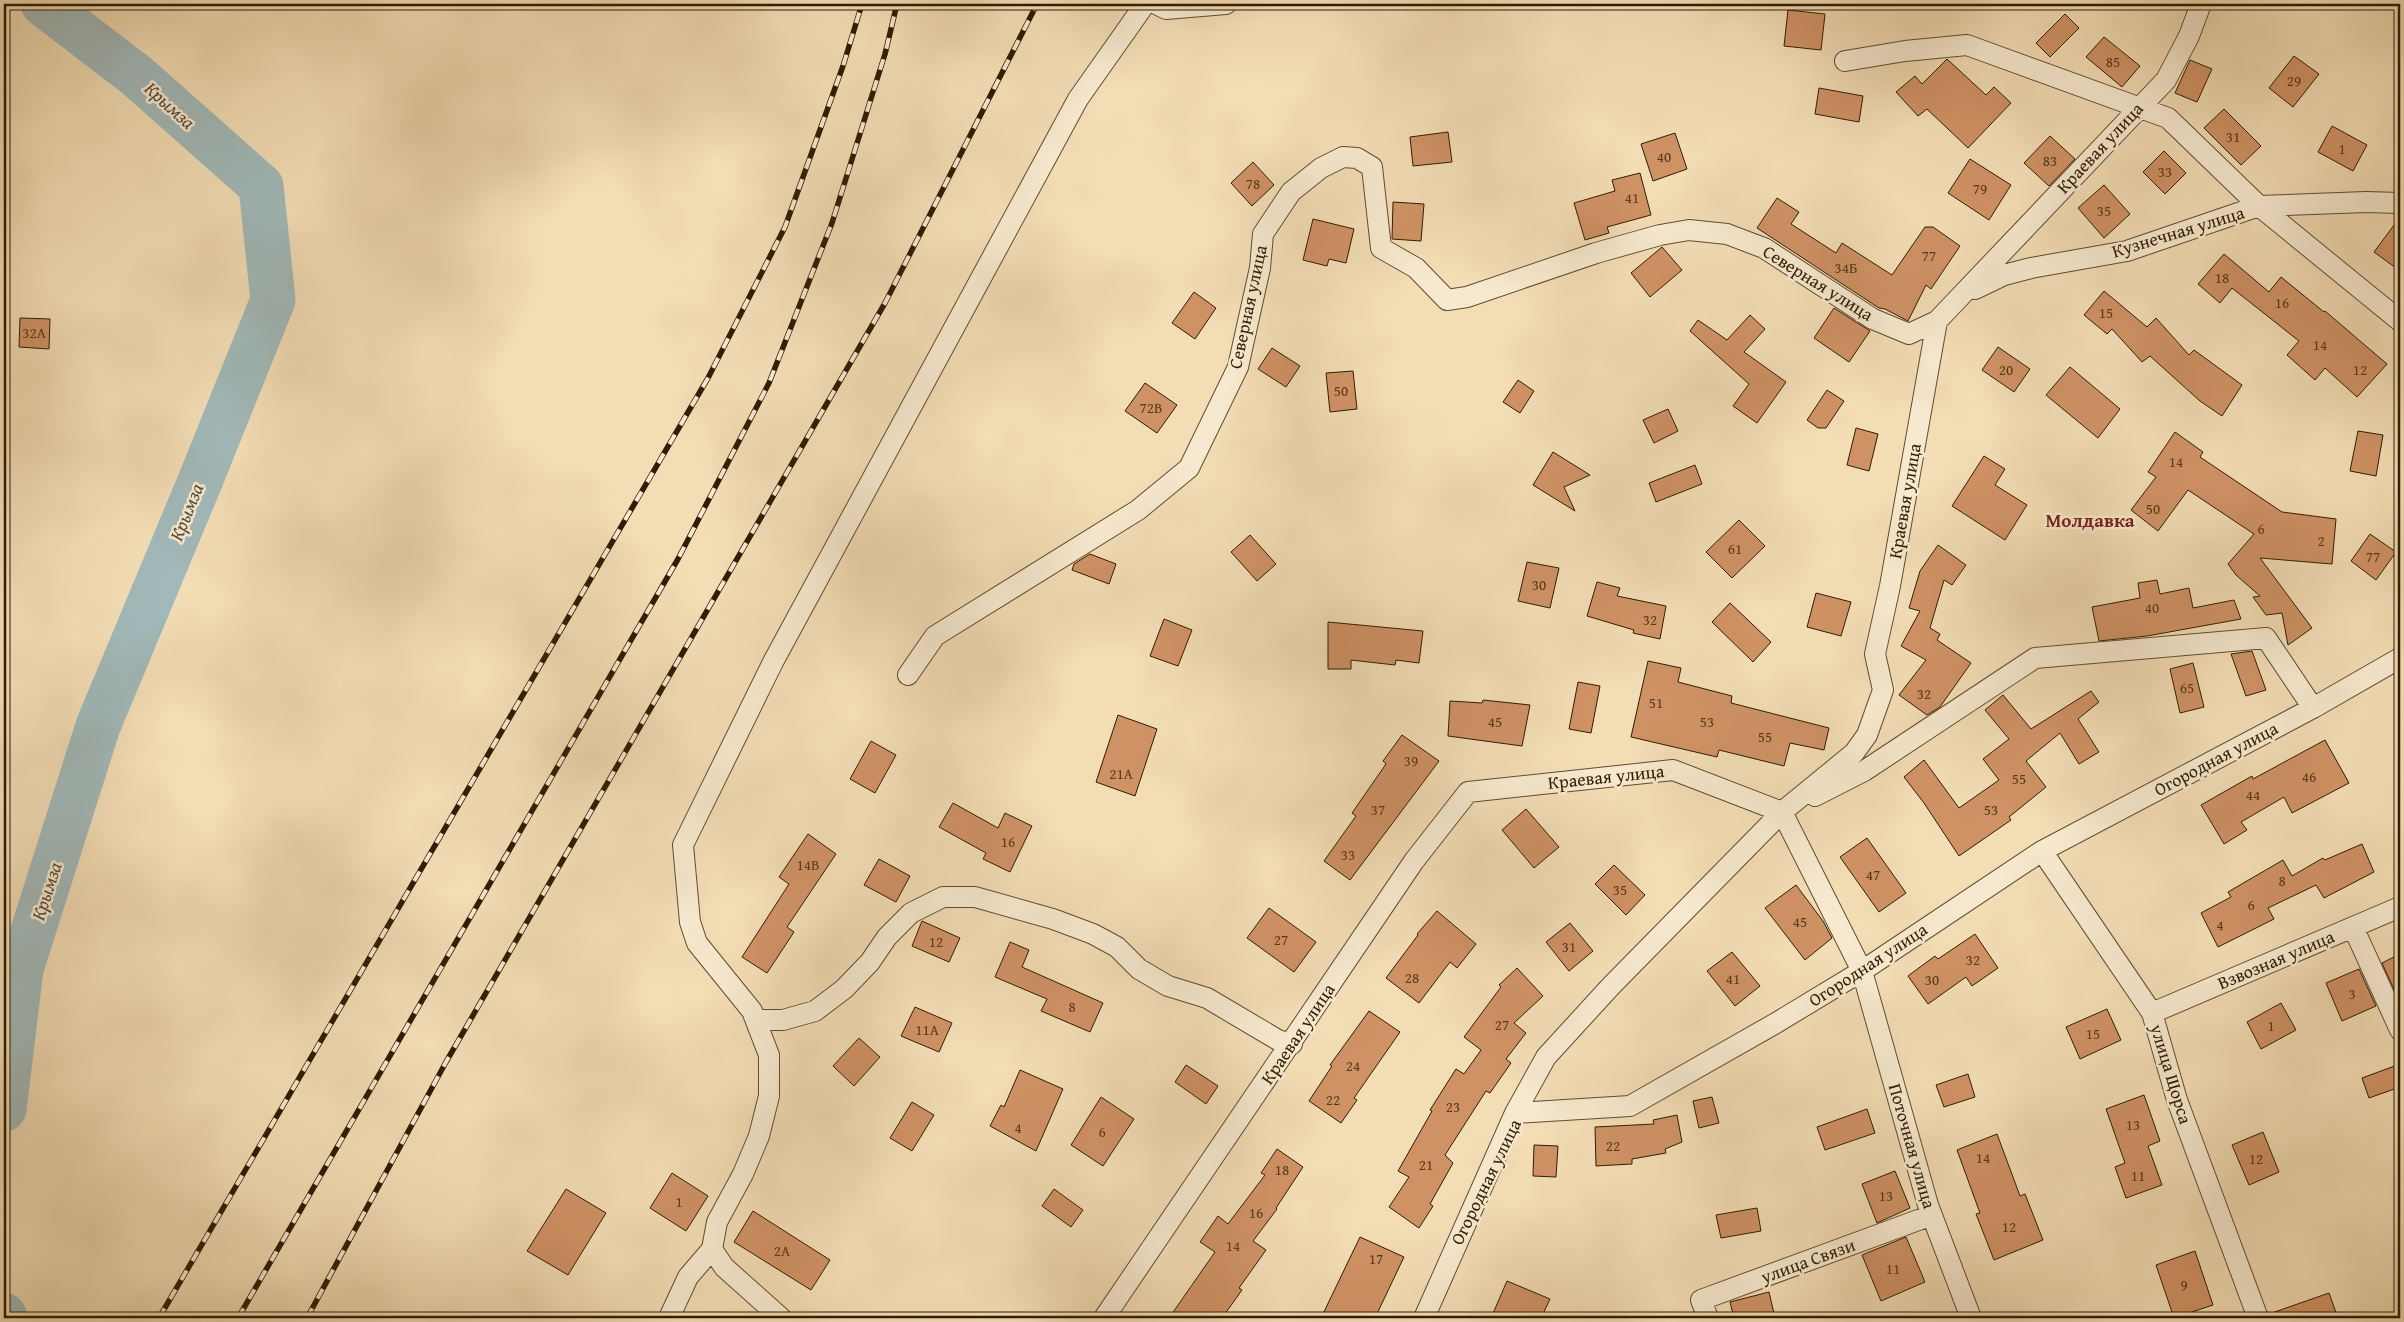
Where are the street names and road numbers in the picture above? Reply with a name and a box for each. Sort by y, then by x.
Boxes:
street label: Краевая улица [2050,95,2150,200]
street label: Кузнечная улица [2108,198,2248,264]
street label: Северная улица [1758,238,1879,328]
street label: Северная улица [1221,242,1274,371]
street label: Краевая улица [1881,441,1928,561]
street label: Огородная улица [2149,714,2283,803]
street label: Краевая улица [1546,757,1666,796]
street label: Огородная улица [1803,916,1933,1013]
street label: Взвозная улица [2213,923,2339,996]
street label: Краевая улица [1254,977,1342,1090]
street label: улица Щорса [2143,1020,2200,1128]
street label: Поточная улица [1882,1080,1943,1212]
street label: Огородная улица [1443,1114,1528,1249]
street label: улица Связи [1756,1231,1859,1290]

